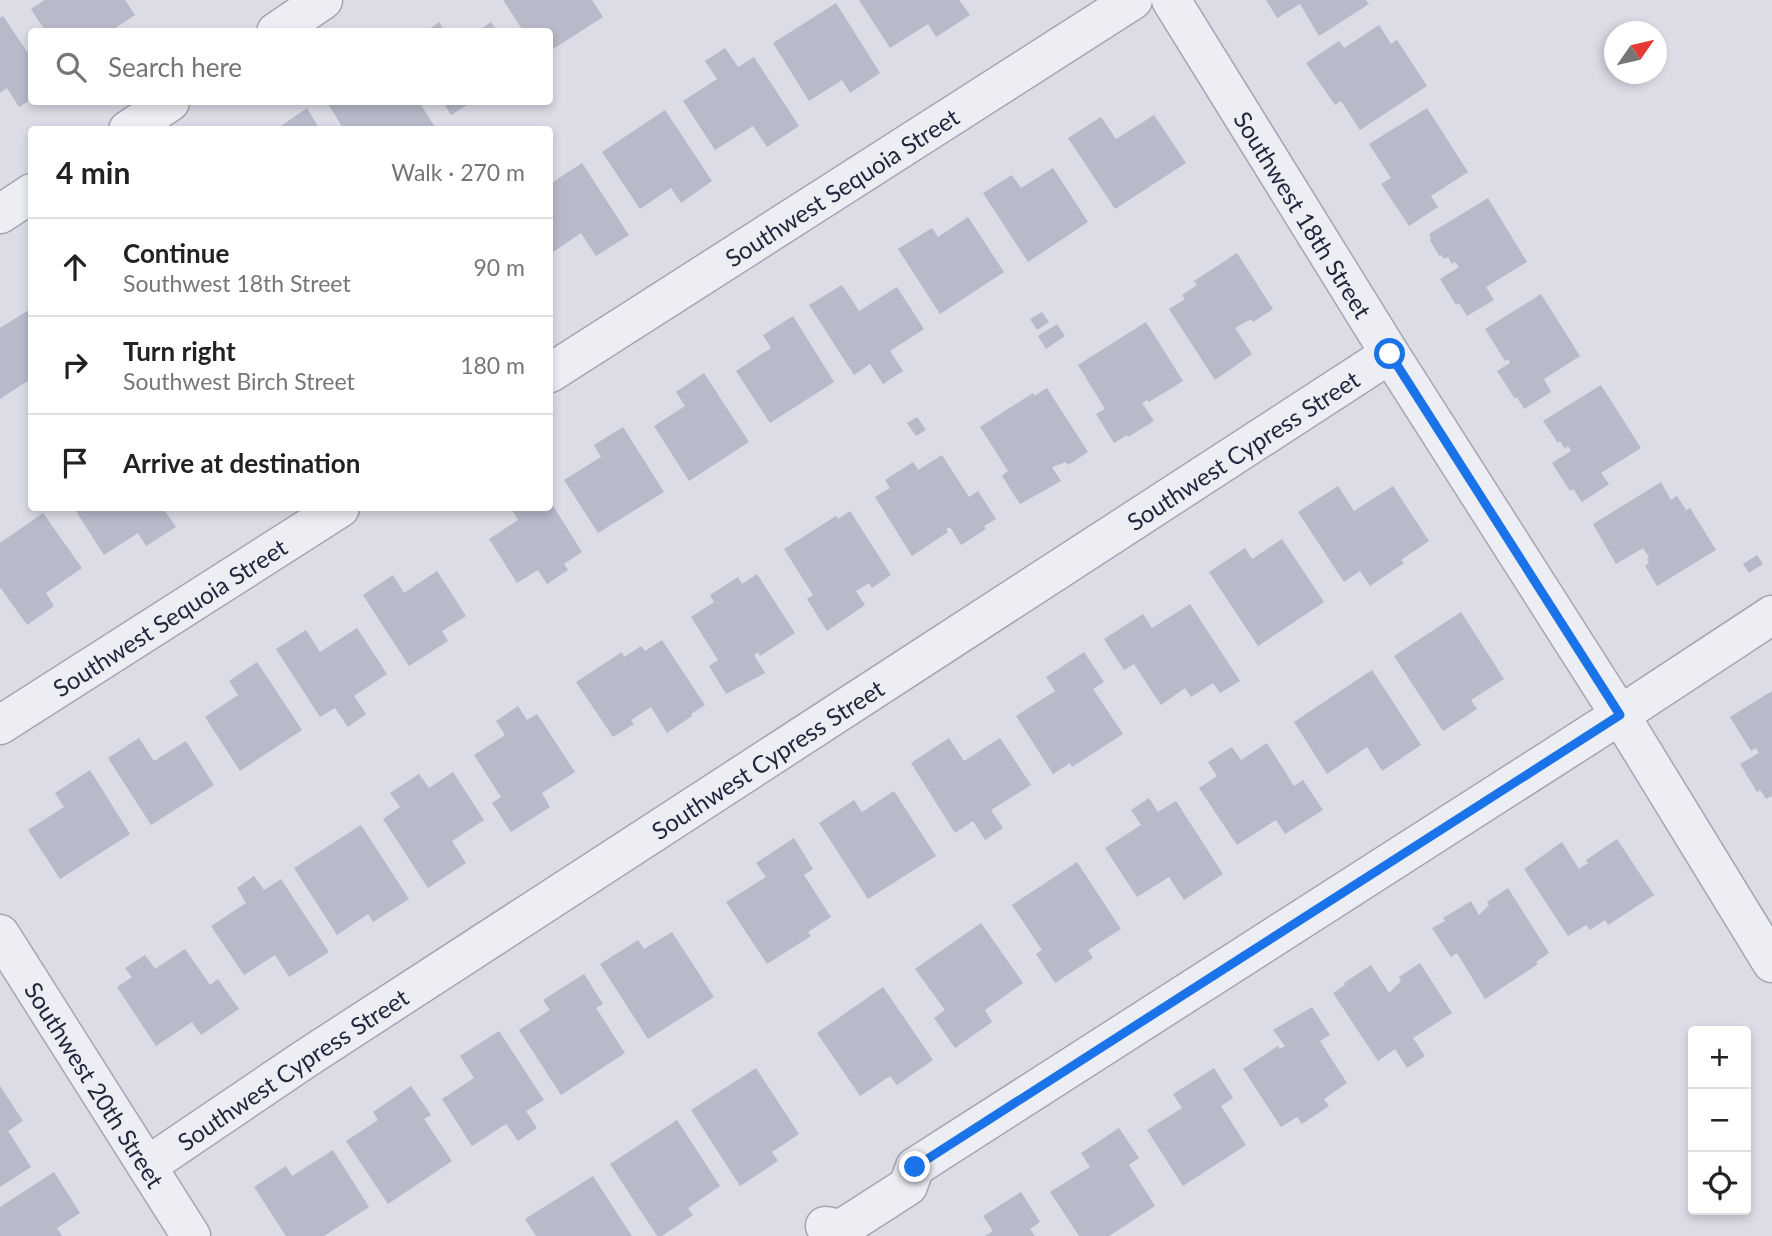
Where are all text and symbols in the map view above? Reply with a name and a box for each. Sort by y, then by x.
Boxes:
north arrow [1604,21,1667,84]
search box [28,28,553,105]
icon: search [52,48,90,86]
text: Search here [108,51,242,83]
street label: Southwest Sequoia Street [719,101,964,272]
street label: Southwest 18th Street [1229,106,1379,323]
text: 4 min [56,154,130,190]
text: Walk · 270 m [391,158,525,186]
text: Continue [123,237,229,269]
icon: ahead [56,248,94,286]
text: 90 m [474,253,525,281]
text: Southwest 18th Street [123,269,351,297]
text: Turn right [123,335,236,367]
route start [1374,338,1405,369]
icon: right [56,346,94,384]
text: 180 m [460,351,525,379]
street label: Southwest Cypress Street [1121,364,1364,536]
text: Southwest Birch Street [123,367,355,395]
icon: arrive [56,444,94,482]
text: Arrive at destination [123,447,360,479]
street label: Southwest Sequoia Street [47,531,292,702]
street label: Southwest Cypress Street [646,672,889,845]
street label: Southwest 20th Street [19,976,171,1193]
street label: Southwest Cypress Street [172,981,414,1156]
map controls [1688,1026,1751,1215]
button: + [1688,1026,1751,1089]
button: − [1688,1089,1751,1152]
route end [899,1151,930,1182]
button: locate [1688,1152,1751,1215]

